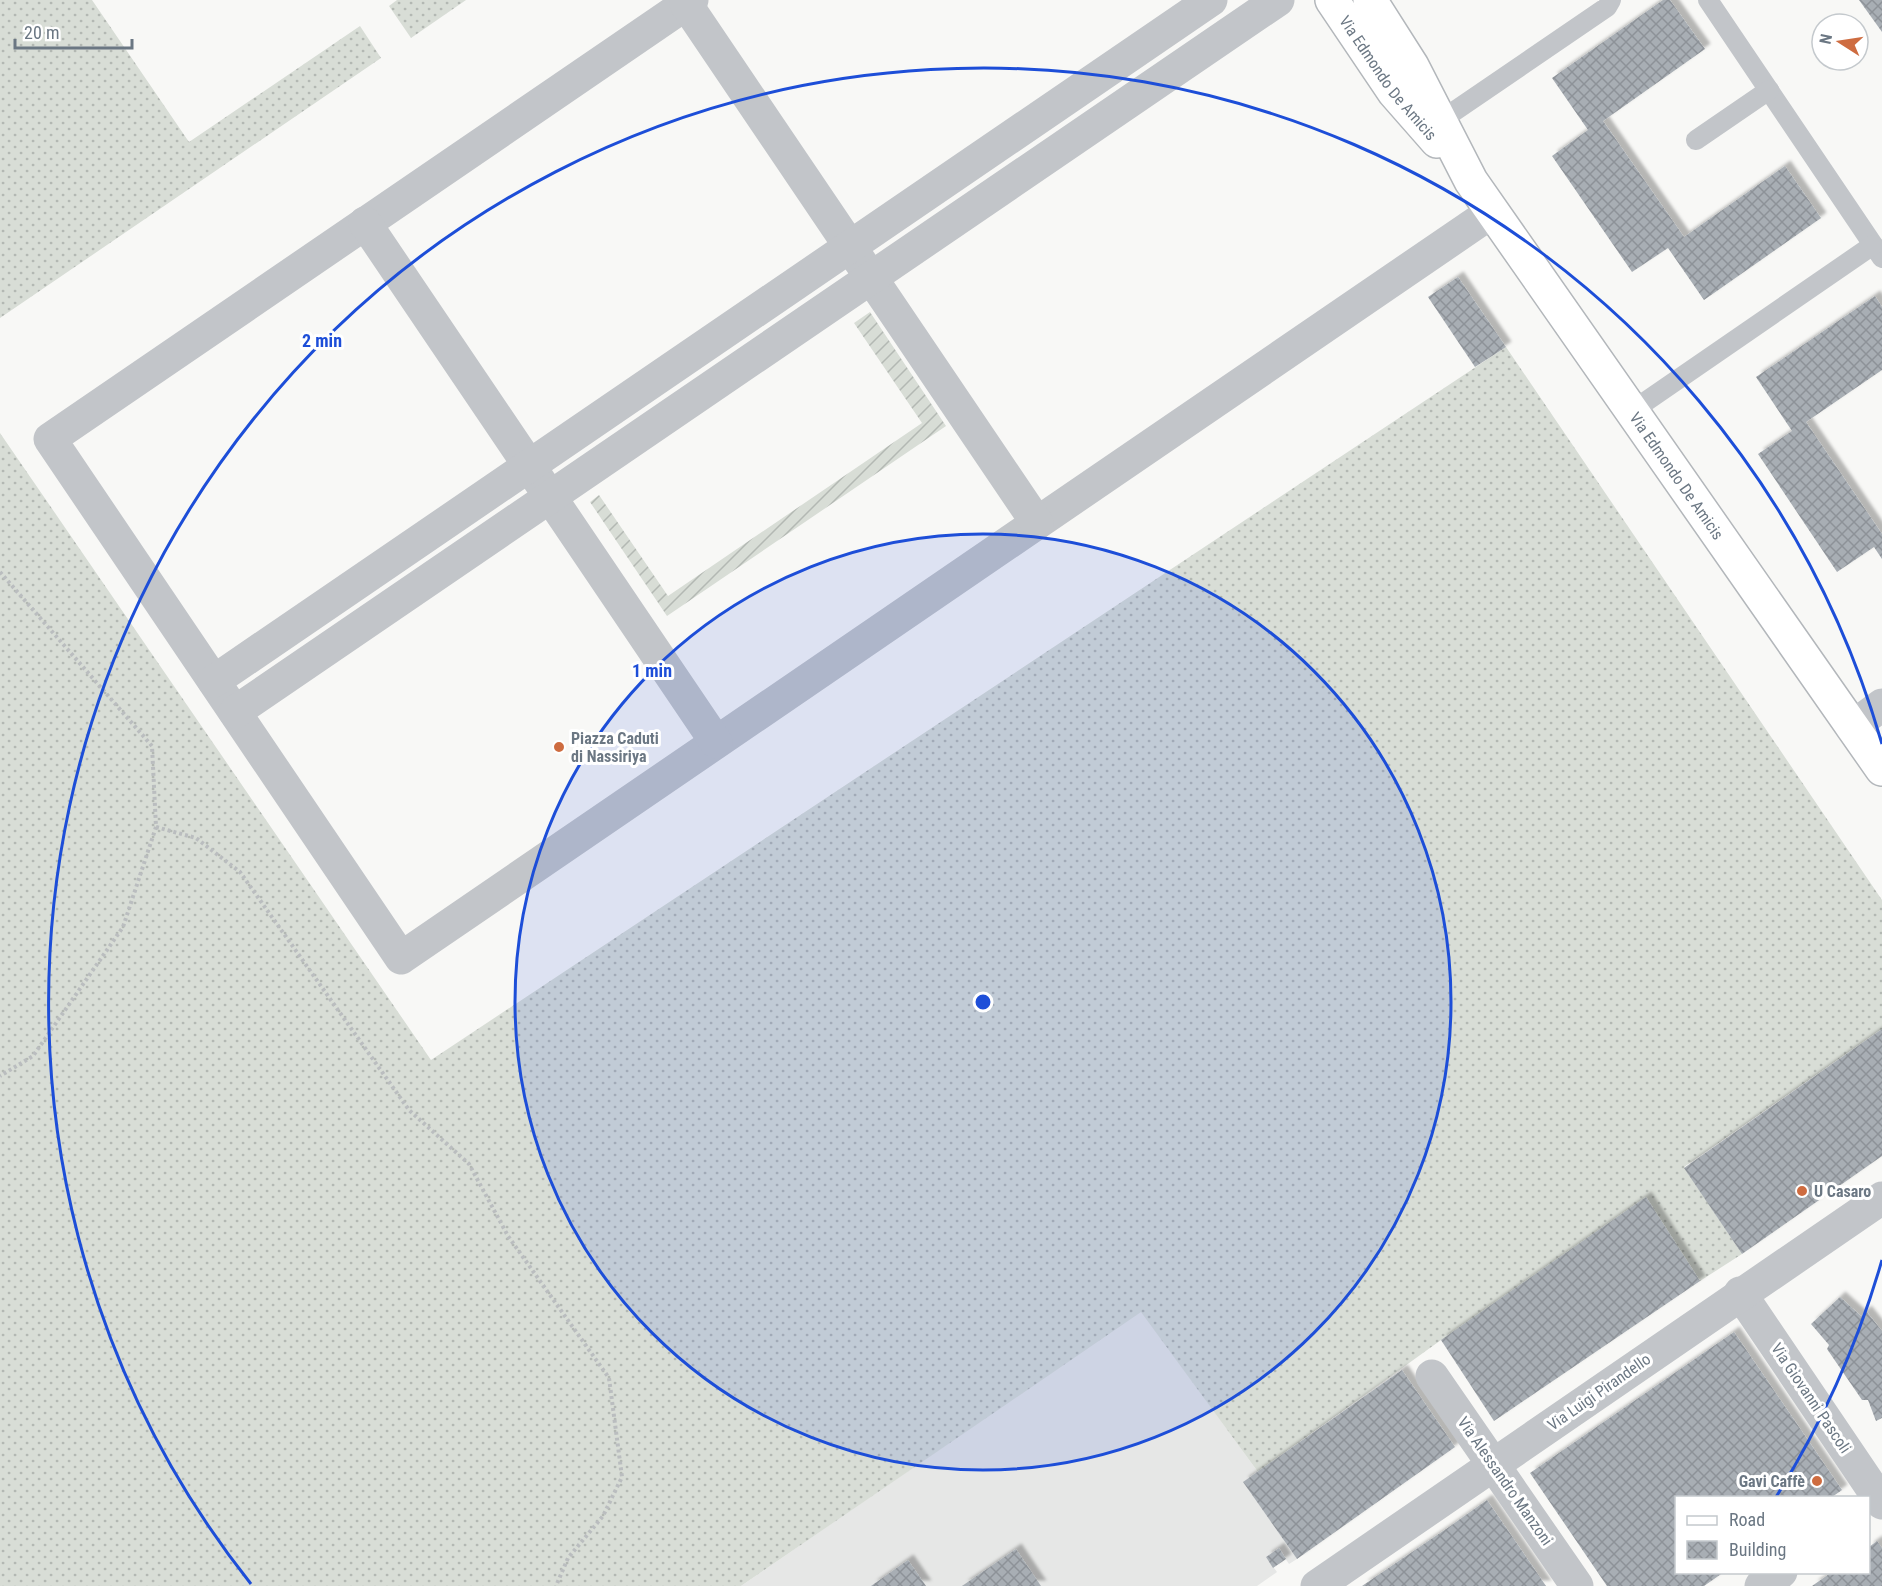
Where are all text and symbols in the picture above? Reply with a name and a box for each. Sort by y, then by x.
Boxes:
scale bar [15,12,132,50]
street label: Via Edmondo De Amicis [1336,12,1441,144]
north arrow [1810,12,1870,72]
text: 20 m [24,22,59,43]
text: N [1816,32,1836,46]
text: 2 min [302,330,342,351]
street label: Via Edmondo De Amicis [1626,408,1728,543]
text: 1 min [632,660,672,681]
place label: Piazza Caduti di Nassiriya [571,729,659,766]
marker: Piazza Caduti di Nassiriya [552,740,566,754]
centre of rings [973,992,993,1012]
place label: U Casaro [1814,1182,1871,1201]
marker: U Casaro [1795,1184,1809,1198]
street label: Via Giovanni Pascoli [1767,1339,1855,1457]
street label: Via Luigi Pirandello [1544,1349,1654,1435]
street label: Via Alessandro Manzoni [1453,1413,1557,1549]
place label: Gavi Caffè [1739,1472,1805,1491]
marker: Gavi Caffè [1810,1474,1824,1488]
legend [1675,1496,1870,1574]
text: Road [1729,1509,1765,1530]
text: Building [1729,1539,1786,1560]

